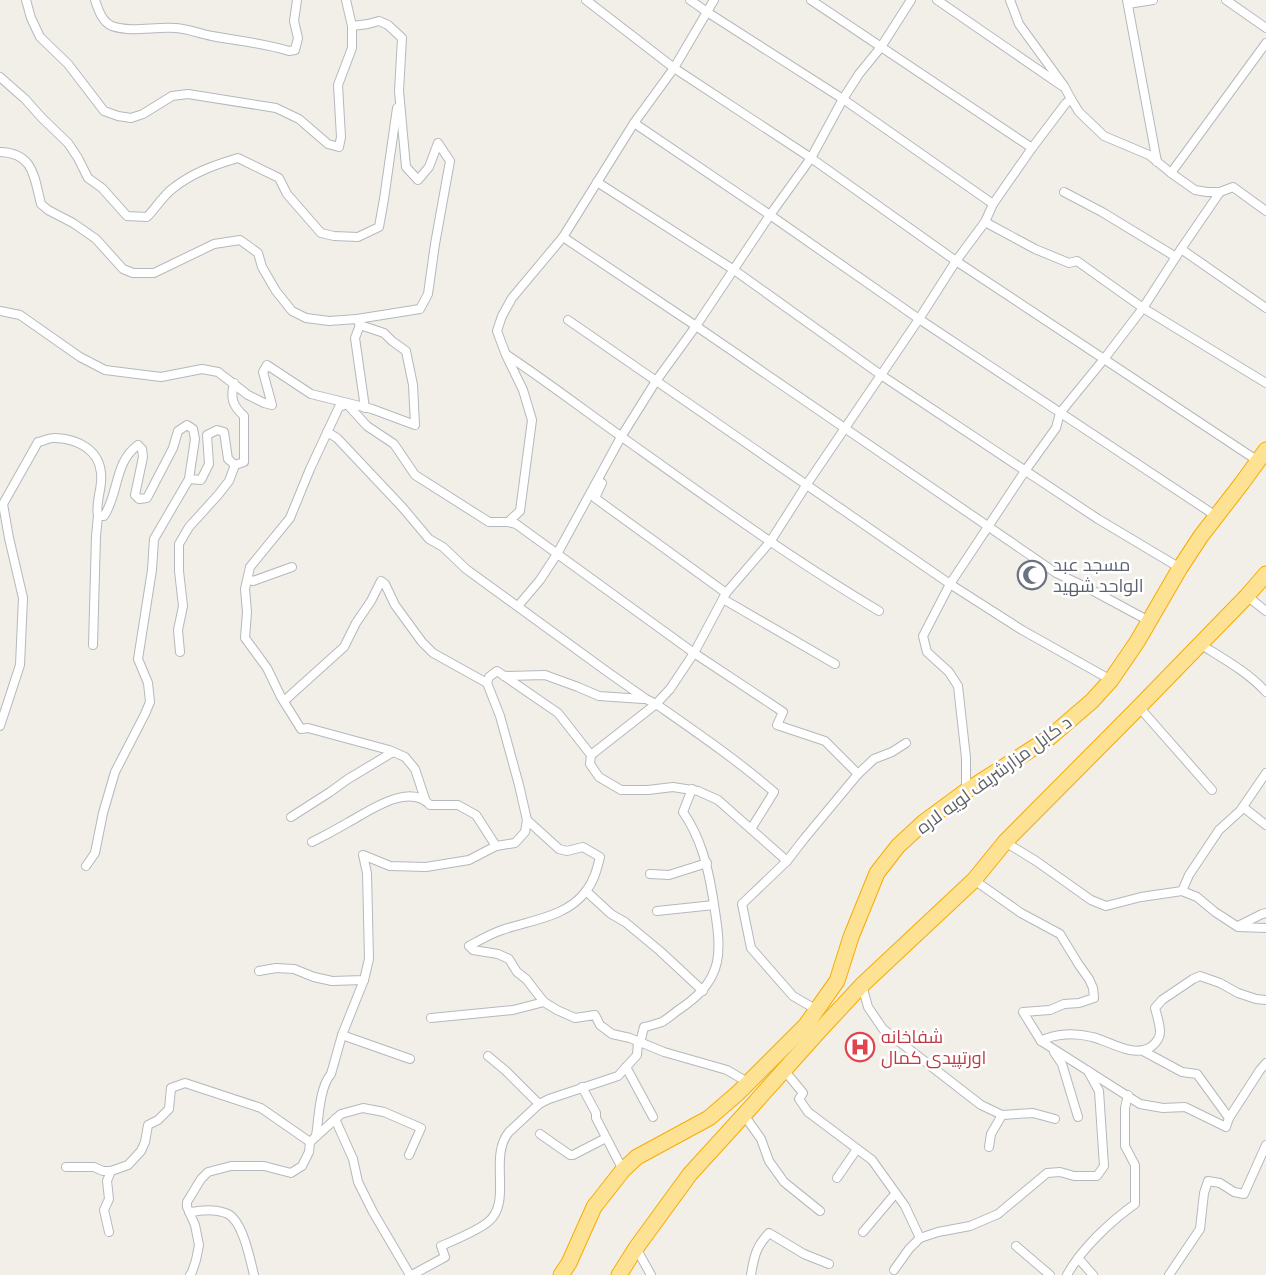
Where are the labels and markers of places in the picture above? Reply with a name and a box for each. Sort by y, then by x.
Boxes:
place label: مسجد عبد الواحد شهید [1053,554,1143,597]
mosque icon: مسجد عبد الواحد شهید [1016,559,1048,591]
place label: شفاخانه اورتپیدی کمال [881,1026,986,1069]
hospital icon: شفاخانه اورتپیدی کمال [844,1031,876,1063]

